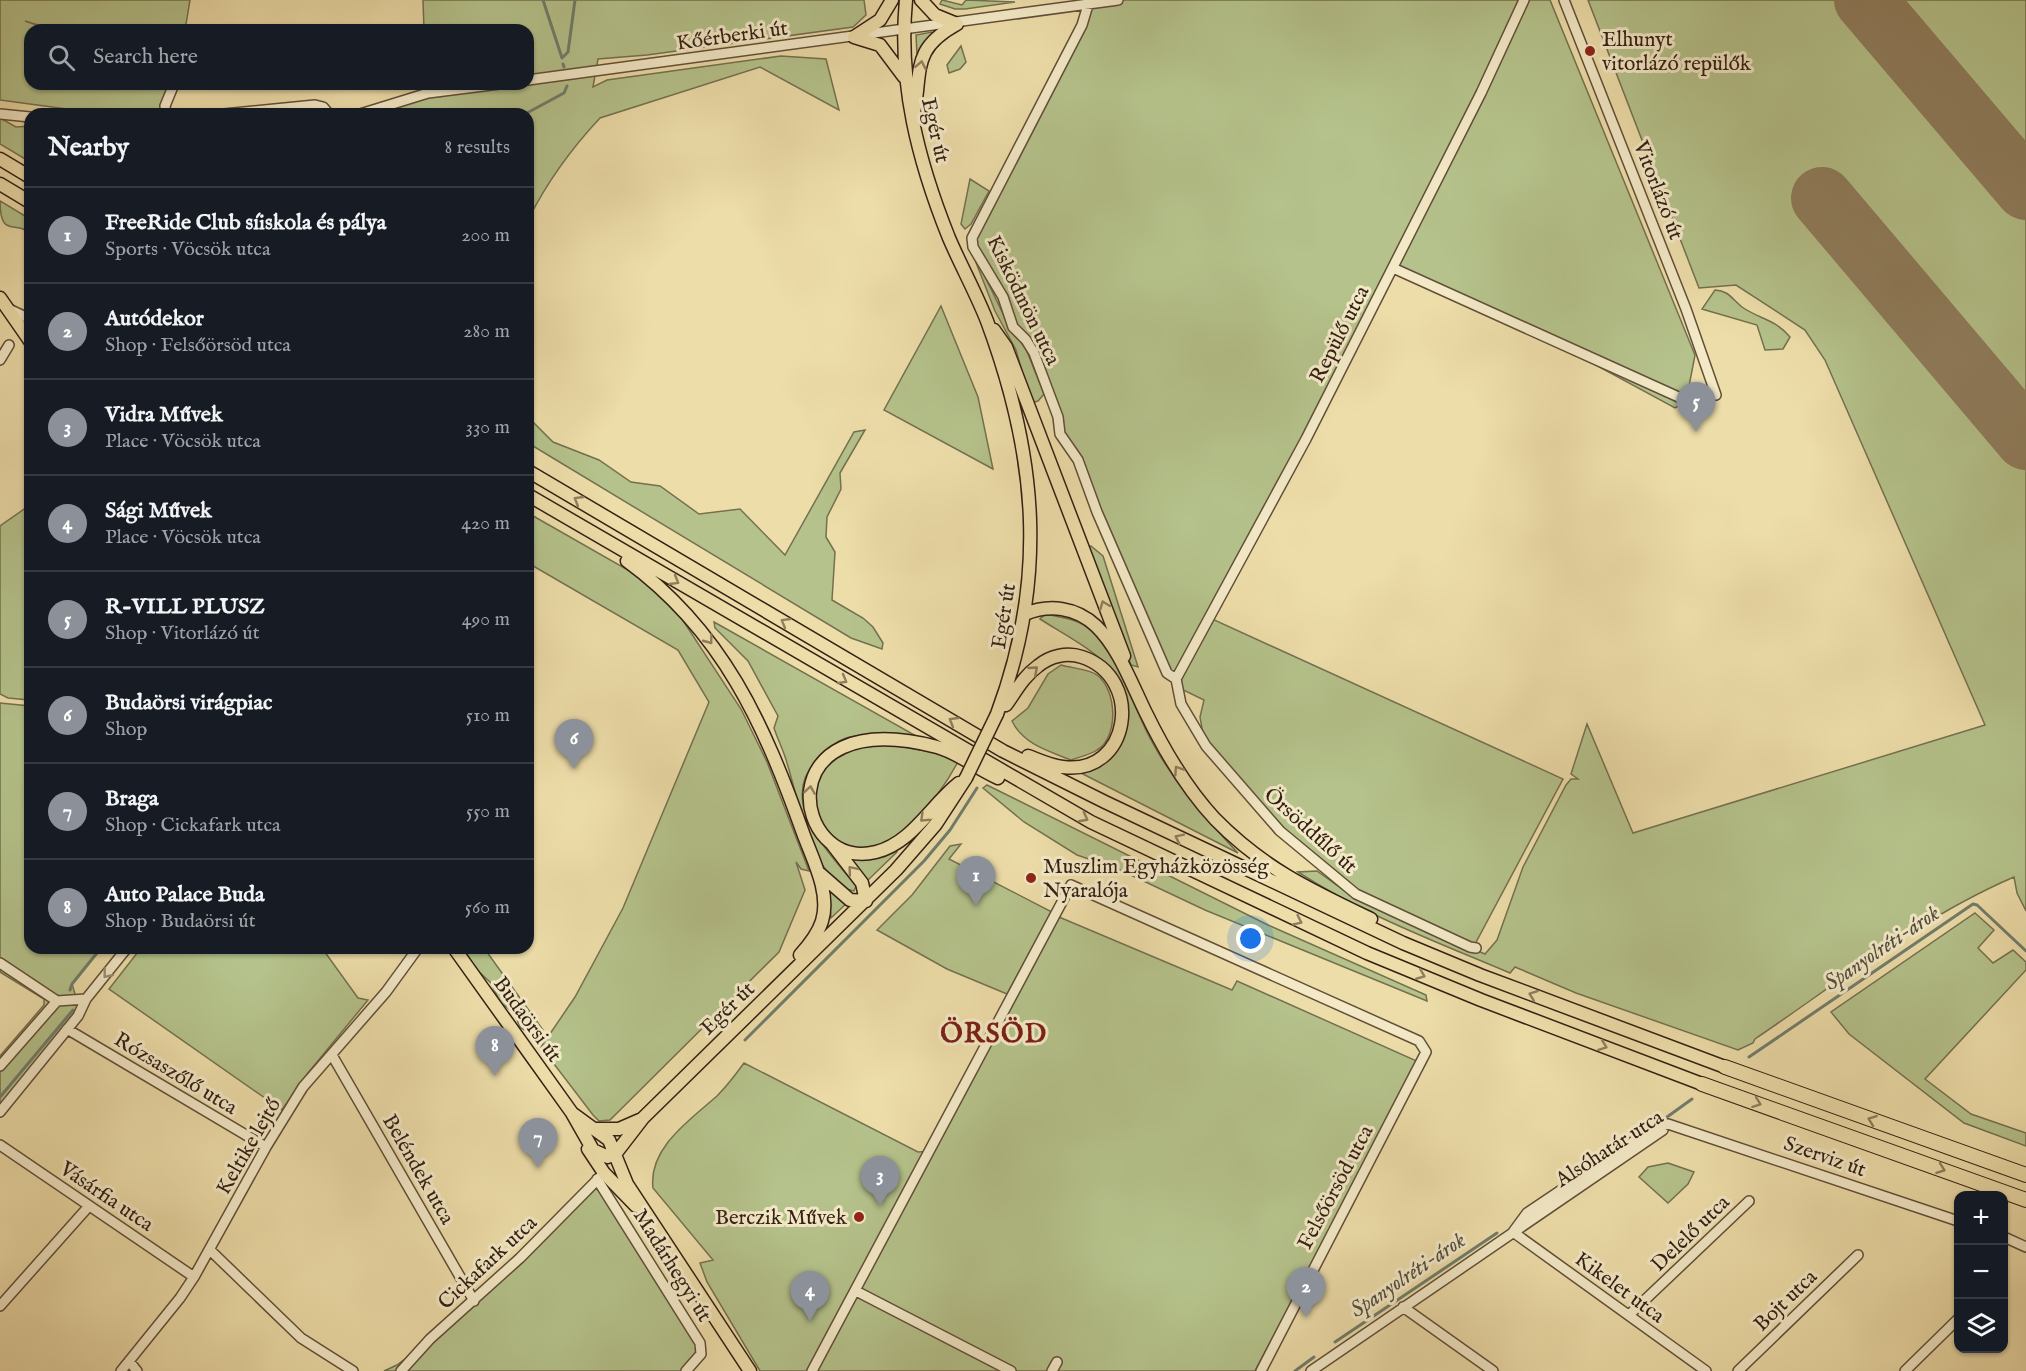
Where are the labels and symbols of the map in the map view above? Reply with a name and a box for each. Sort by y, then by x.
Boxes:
street label: Kőérberki út [675,15,789,58]
place label: Elhunyt vitorlázó repülők [1602,27,1752,78]
marker: Elhunyt vitorlázó repülők [1583,44,1597,58]
one-way arrow [914,60,927,70]
street label: Egér út [914,95,955,166]
street label: Vitorlázó út [1626,136,1689,244]
street label: Kisködmön utca [980,231,1066,371]
street label: Repülő utca [1304,281,1377,388]
pin: 5 [1676,382,1716,432]
one-way arrow [574,496,584,508]
one-way arrow [669,574,679,586]
street label: Egér út [986,582,1023,651]
one-way arrow [1099,600,1112,611]
one-way arrow [781,618,791,629]
one-way arrow [701,634,712,645]
one-way arrow [1027,666,1038,677]
one-way arrow [837,672,847,684]
one-way arrow [949,717,959,728]
pin: 6 [554,720,594,769]
one-way arrow [1174,765,1185,776]
street label: Örsöddűlő út [1258,782,1362,880]
one-way arrow [804,785,816,795]
one-way arrow [921,811,932,822]
one-way arrow [1078,811,1089,822]
one-way arrow [1174,833,1185,845]
place label: Muszlim Egyházközösség Nyaralója [1043,854,1269,905]
pin: 1 [956,856,996,906]
one-way arrow [848,866,859,877]
marker: Muszlim Egyházközösség Nyaralója [1024,871,1038,885]
water label: Spanyolréti-árok [1819,900,1945,998]
one-way arrow [1291,913,1302,925]
your location [1236,924,1265,953]
one-way arrow [103,967,114,978]
one-way arrow [1415,968,1426,980]
street label: Budaörsi út [487,972,567,1068]
street label: Egér út [695,976,761,1042]
one-way arrow [1528,990,1539,1002]
district label: ÖRSÖD [940,1016,1048,1052]
pin: 8 [476,1026,514,1076]
street label: Rózsaszőlő utca [109,1027,243,1122]
one-way arrow [1597,1038,1607,1051]
street label: Keltike lejtő [211,1093,288,1200]
one-way arrow [1751,1096,1762,1109]
street label: Alsóhatár utca [1550,1104,1670,1195]
street label: Beléndek utca [375,1110,461,1230]
one-way arrow [1867,1114,1878,1127]
pin: 7 [518,1118,558,1168]
street label: Felsőörsöd utca [1292,1120,1381,1254]
street label: Szerviz út [1780,1131,1869,1184]
street label: Vásárfia utca [53,1155,159,1239]
pin: 3 [860,1156,900,1206]
one-way arrow [1935,1162,1946,1175]
street label: Delelő utca [1646,1189,1737,1278]
street label: Madárhegyi út [626,1204,717,1327]
place label: Berczik Művek [715,1205,848,1232]
street label: Cickafark utca [433,1210,544,1316]
marker: Berczik Művek [852,1210,866,1224]
water label: Spanyolréti-árok [1345,1227,1471,1325]
street label: Kikelet utca [1569,1246,1670,1330]
street label: Bojt utca [1749,1264,1824,1338]
pin: 2 [1286,1268,1326,1317]
pin: 4 [790,1272,830,1321]

